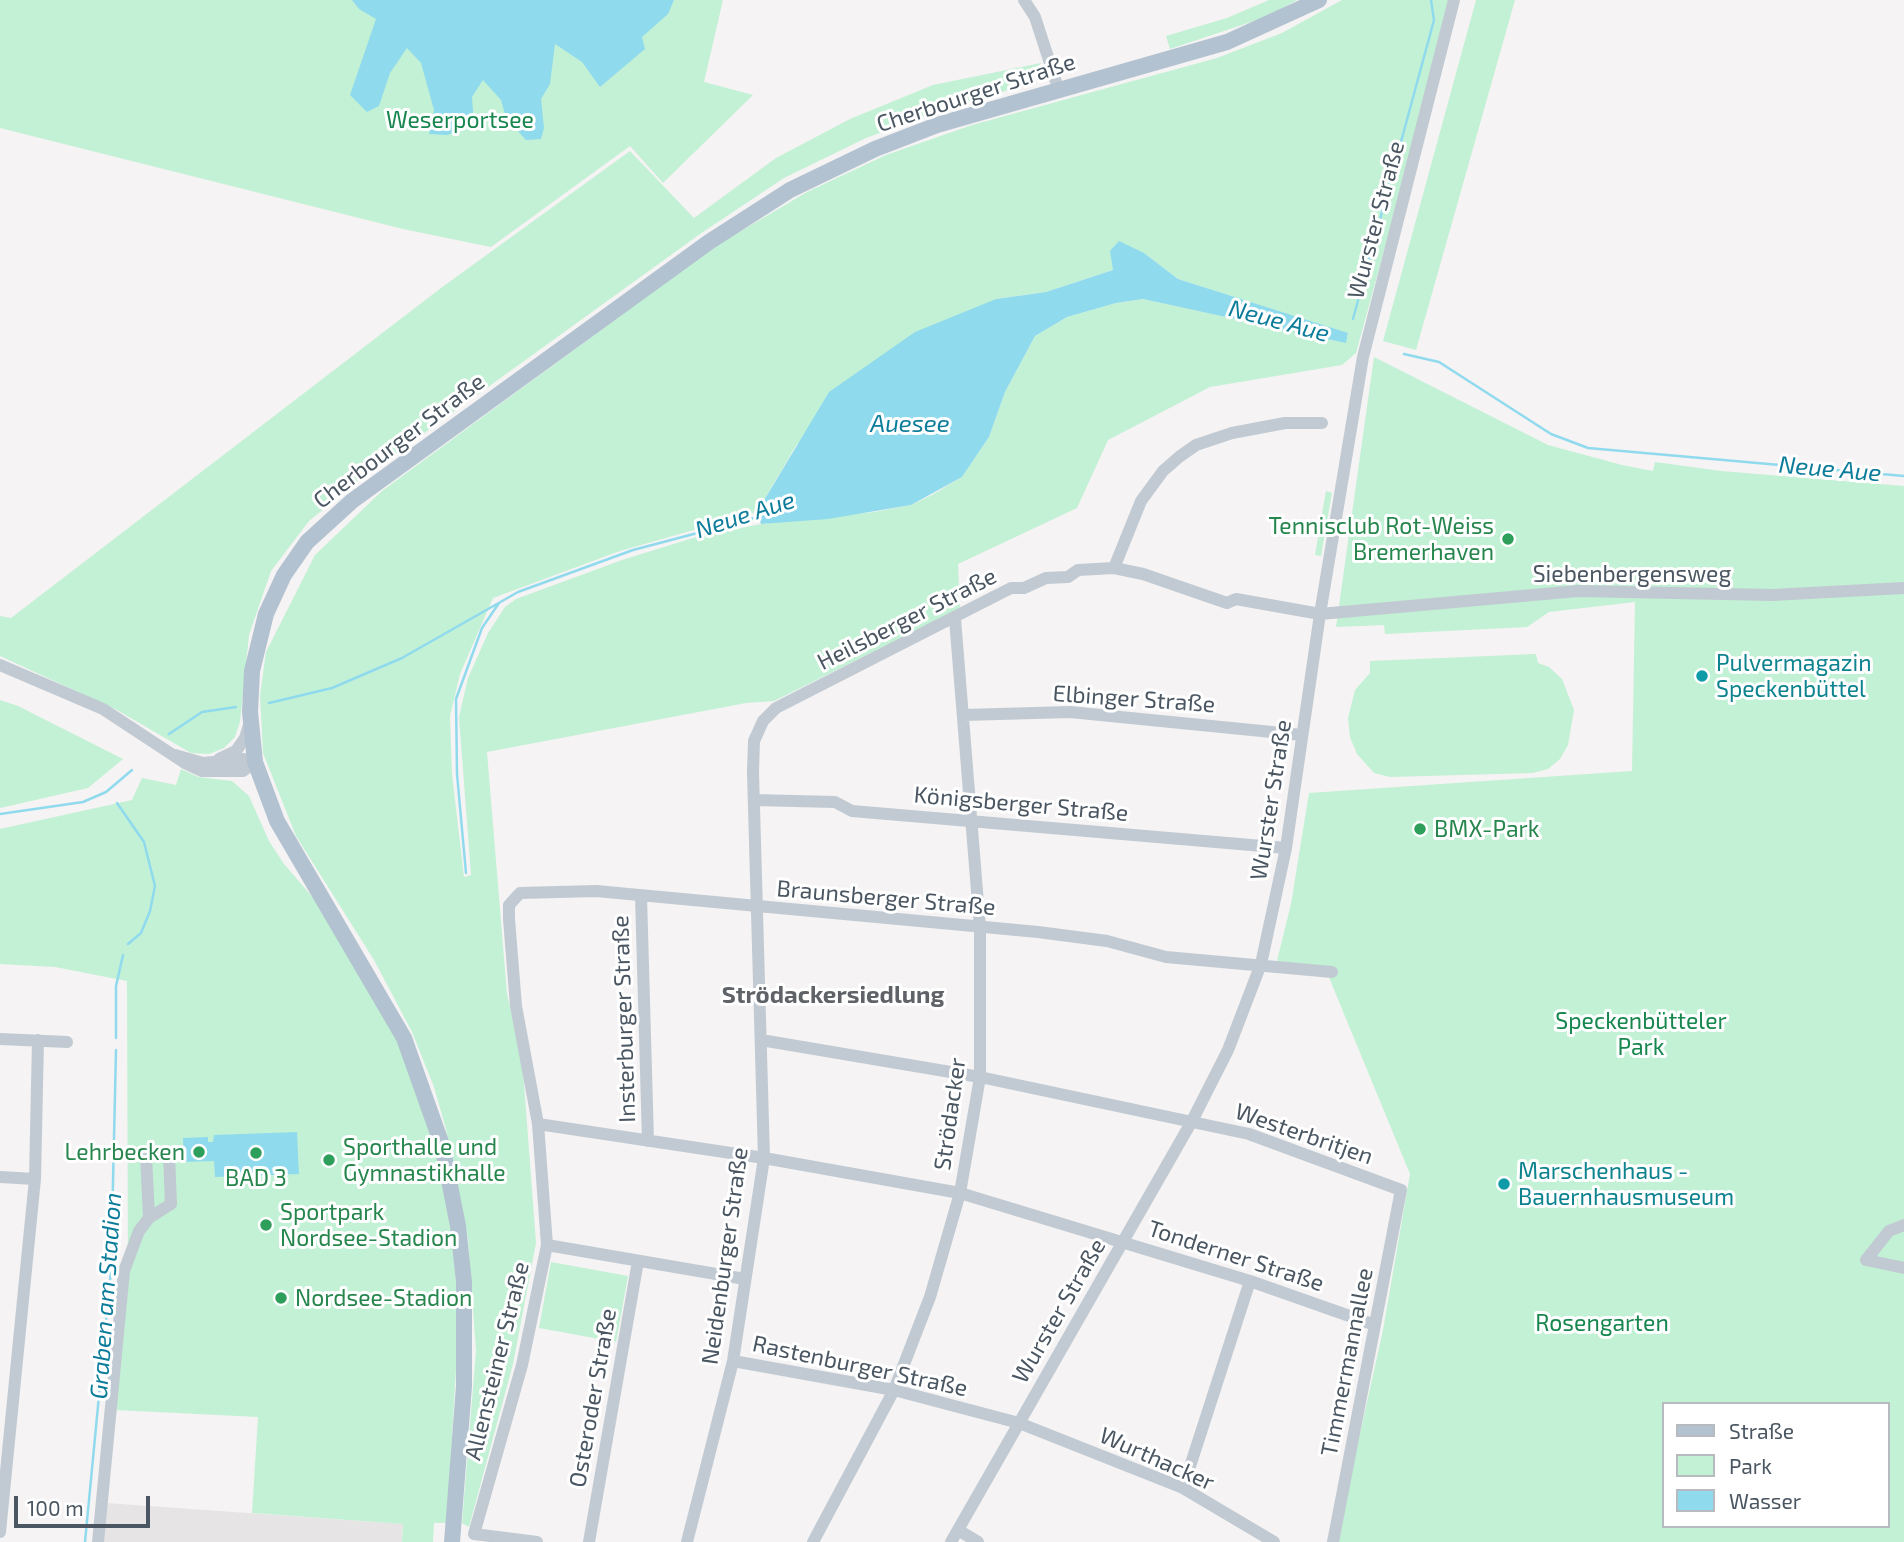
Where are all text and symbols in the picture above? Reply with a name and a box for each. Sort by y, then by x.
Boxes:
street label: Cherbourger Straße [873,48,1079,138]
park label: Weserportsee [386,106,534,134]
street label: Wurster Straße [1342,138,1410,302]
water label: Neue Aue [1226,294,1332,348]
street label: Cherbourger Straße [308,368,490,514]
water label: Auesee [870,410,950,438]
water label: Neue Aue [1777,450,1883,488]
water label: Neue Aue [692,485,798,545]
place label: Tennisclub Rot-Weiss Bremerhaven [1269,512,1494,566]
marker: Tennisclub Rot-Weiss Bremerhaven [1500,531,1516,547]
street label: Siebenbergensweg [1533,560,1731,588]
street label: Heilsberger Straße [813,562,1001,676]
place label: Pulvermagazin Speckenbüttel [1716,649,1872,703]
marker: Pulvermagazin Speckenbüttel [1694,668,1710,684]
street label: Elbinger Straße [1052,680,1216,718]
street label: Wurster Straße [1245,718,1297,882]
street label: Königsberger Straße [913,781,1129,827]
place label: BMX-Park [1434,815,1539,843]
marker: BMX-Park [1412,821,1428,837]
street label: Braunsberger Straße [775,875,997,921]
street label: Insterburger Straße [607,915,641,1123]
district label: Strödackersiedlung [722,981,944,1009]
park label: Speckenbütteler Park [1555,1007,1727,1061]
street label: Strödacker [928,1056,972,1172]
street label: Westerbritjen [1231,1098,1377,1170]
place label: Sporthalle und Gymnastikhalle [343,1133,506,1187]
place label: Lehrbecken [65,1138,185,1166]
marker: Lehrbecken [191,1144,207,1160]
marker: BAD 3 [248,1145,264,1161]
street label: Neidenburger Straße [696,1146,754,1366]
marker: Sporthalle und Gymnastikhalle [321,1152,337,1168]
place label: Marschenhaus - Bauernhausmuseum [1518,1157,1734,1211]
place label: BAD 3 [225,1164,287,1192]
marker: Marschenhaus - Bauernhausmuseum [1496,1176,1512,1192]
water label: Graben am Stadion [84,1192,128,1400]
place label: Sportpark Nordsee-Stadion [280,1198,457,1252]
street label: Tonderner Straße [1145,1215,1327,1297]
marker: Sportpark Nordsee-Stadion [258,1217,274,1233]
street label: Wurster Straße [1006,1234,1112,1388]
street label: Allensteiner Straße [459,1259,535,1463]
street label: Timmermannallee [1315,1265,1379,1459]
place label: Nordsee-Stadion [295,1284,472,1312]
marker: Nordsee-Stadion [273,1290,289,1306]
street label: Osteroder Straße [564,1306,622,1490]
park label: Rosengarten [1535,1309,1669,1337]
street label: Rastenburger Straße [750,1330,970,1402]
legend [1662,1402,1890,1528]
text: Straße [1729,1418,1794,1443]
street label: Wurthacker [1095,1421,1219,1497]
text: Park [1729,1453,1772,1478]
scale bar [18,1482,154,1526]
text: Wasser [1729,1488,1801,1513]
text: 100 m [27,1495,84,1520]

